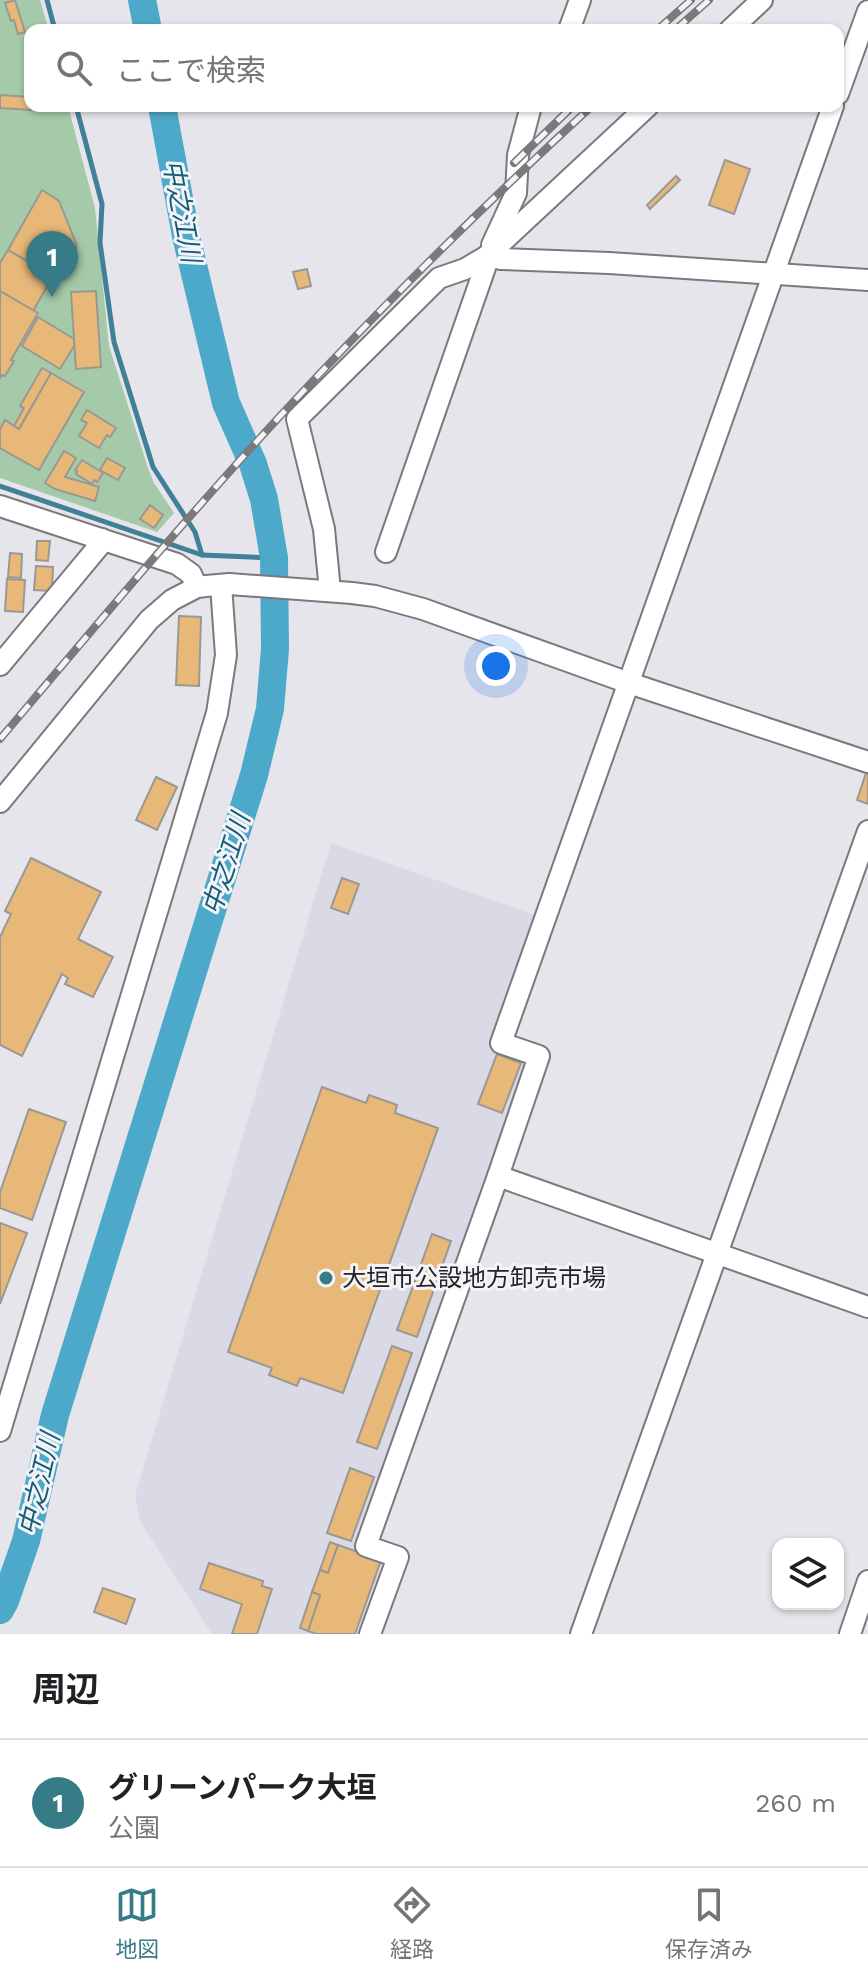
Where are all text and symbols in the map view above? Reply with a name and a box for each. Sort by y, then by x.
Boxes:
search box [24,24,844,112]
icon: search [52,46,96,90]
text: ここで検索 [116,53,266,88]
water label: 中之江川 [157,157,207,268]
pin: 1 [26,231,78,297]
your location [476,646,516,686]
water label: 中之江川 [196,807,256,918]
place label: 大垣市公設地方卸売市場 [342,1264,606,1292]
marker: 大垣市公設地方卸売市場 [317,1269,335,1287]
water label: 中之江川 [13,1427,66,1538]
map controls [772,1538,844,1610]
button: layers [772,1538,844,1610]
text: 周辺 [32,1669,100,1709]
text: グリーンパーク大垣 [108,1770,377,1805]
text: 1 [52,1788,64,1818]
text: 260 m [755,1788,836,1818]
text: 公園 [108,1813,160,1843]
tab: 地図 [115,1883,159,1963]
tab: 経路 [390,1883,434,1963]
tab: 保存済み [665,1883,753,1963]

